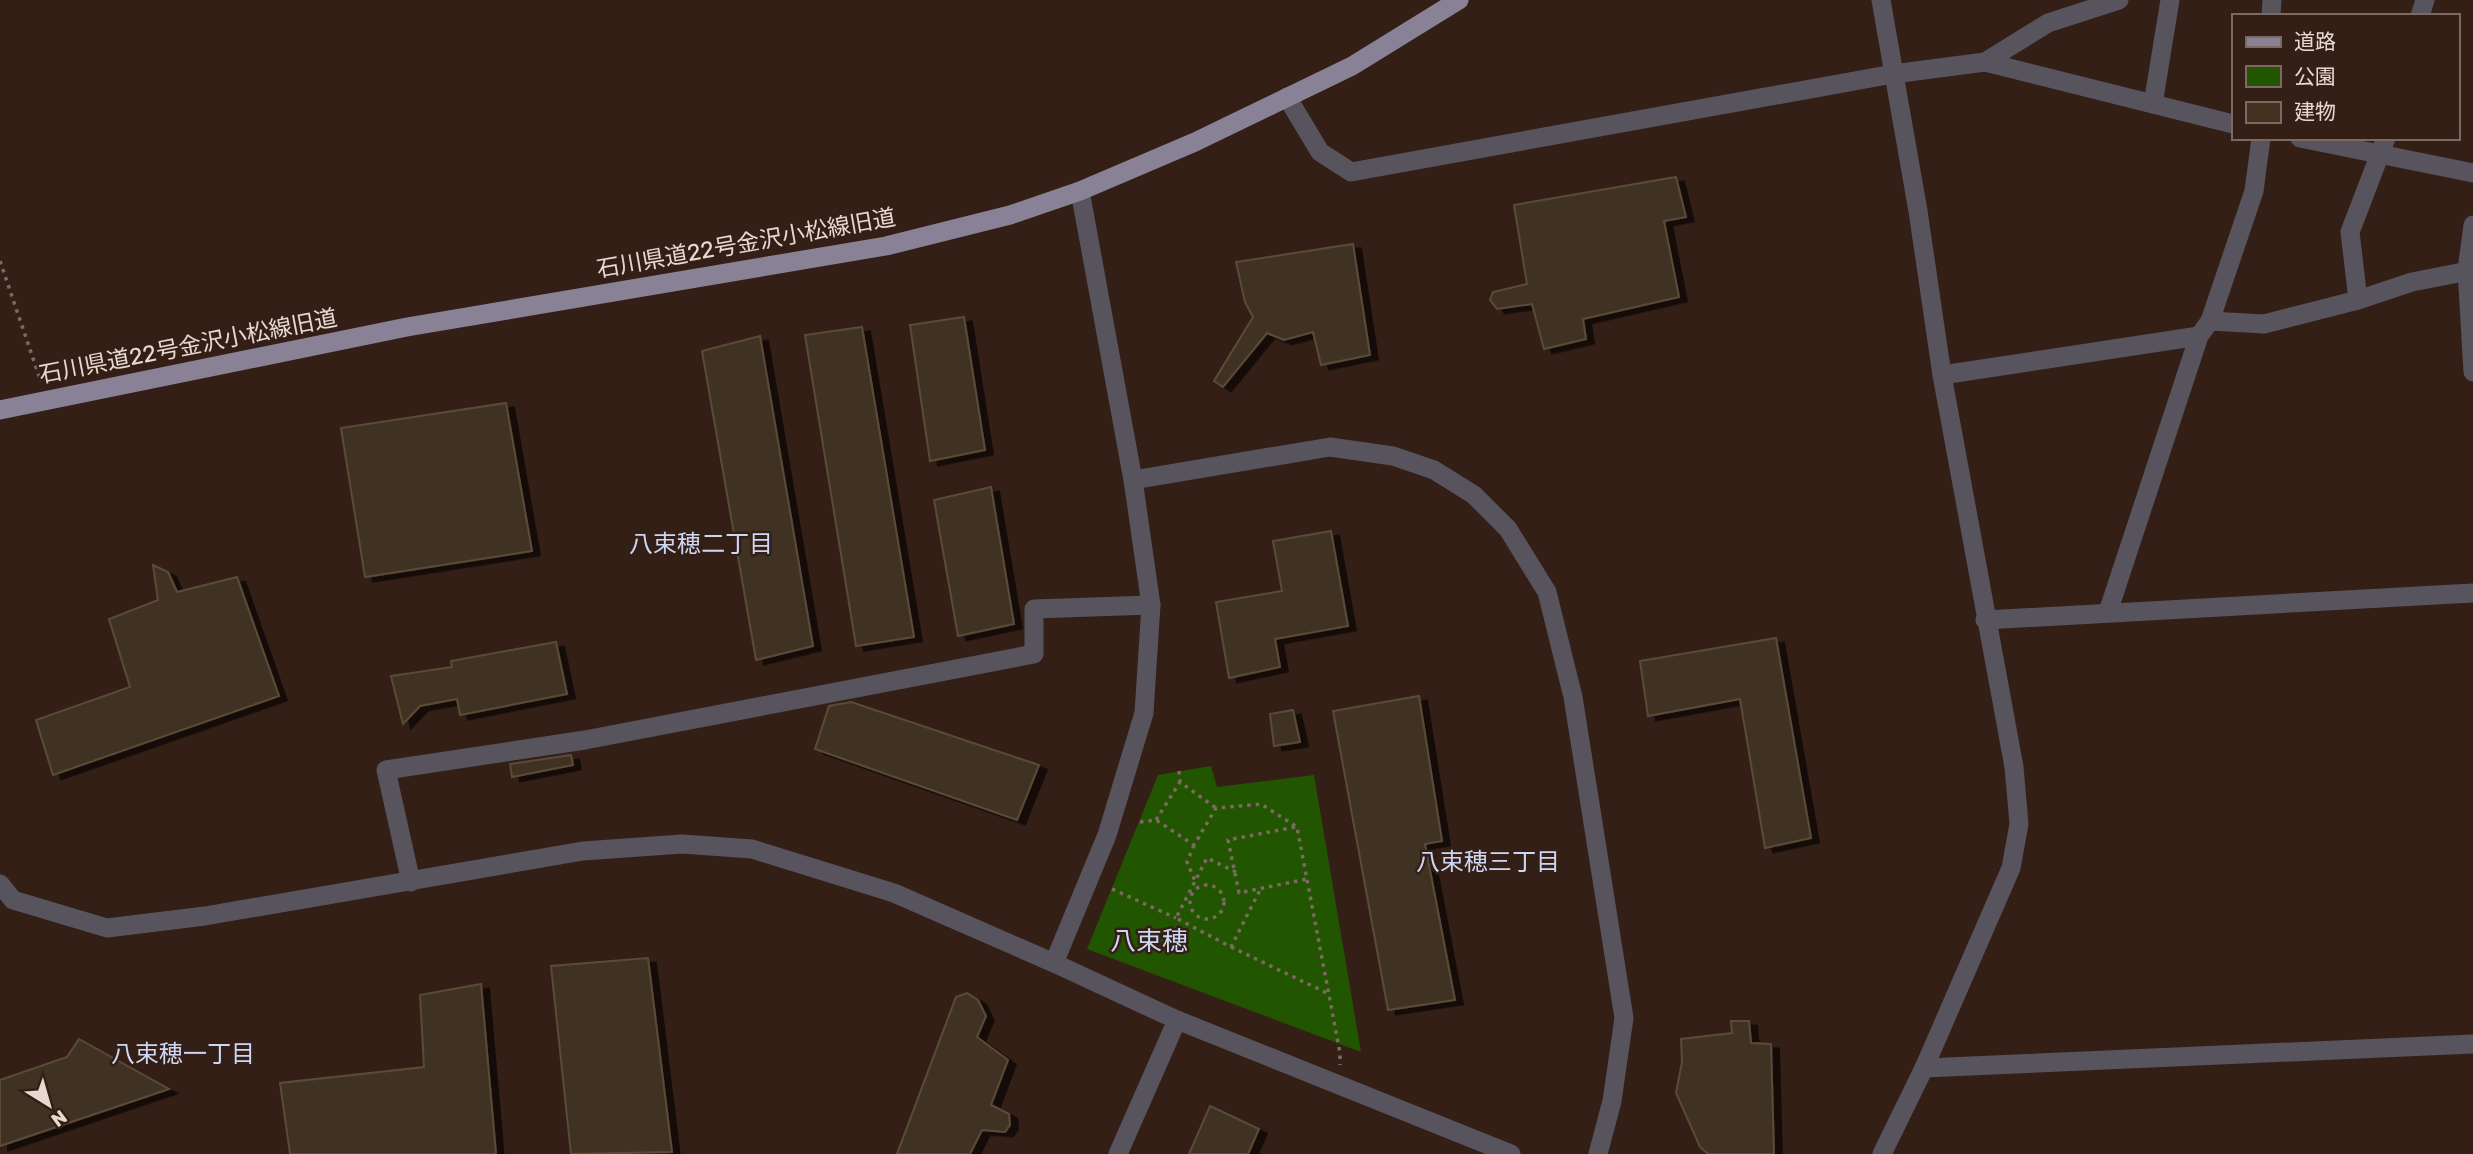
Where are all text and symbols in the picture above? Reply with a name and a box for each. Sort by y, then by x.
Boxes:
legend [2232,14,2459,140]
text: 道路 [2294,29,2336,54]
text: 公園 [2294,64,2336,89]
text: 建物 [2294,99,2336,124]
street label: 石川県道22号金沢小松線旧道 [594,203,898,283]
street label: 石川県道22号金沢小松線旧道 [37,303,339,389]
district label: 八束穂二丁目 [629,530,773,558]
district label: 八束穂三丁目 [1416,848,1560,876]
district label: 八束穂 [1110,926,1188,957]
district label: 八束穂一丁目 [111,1040,255,1068]
north arrow [14,1070,84,1140]
text: N [47,1105,71,1131]

